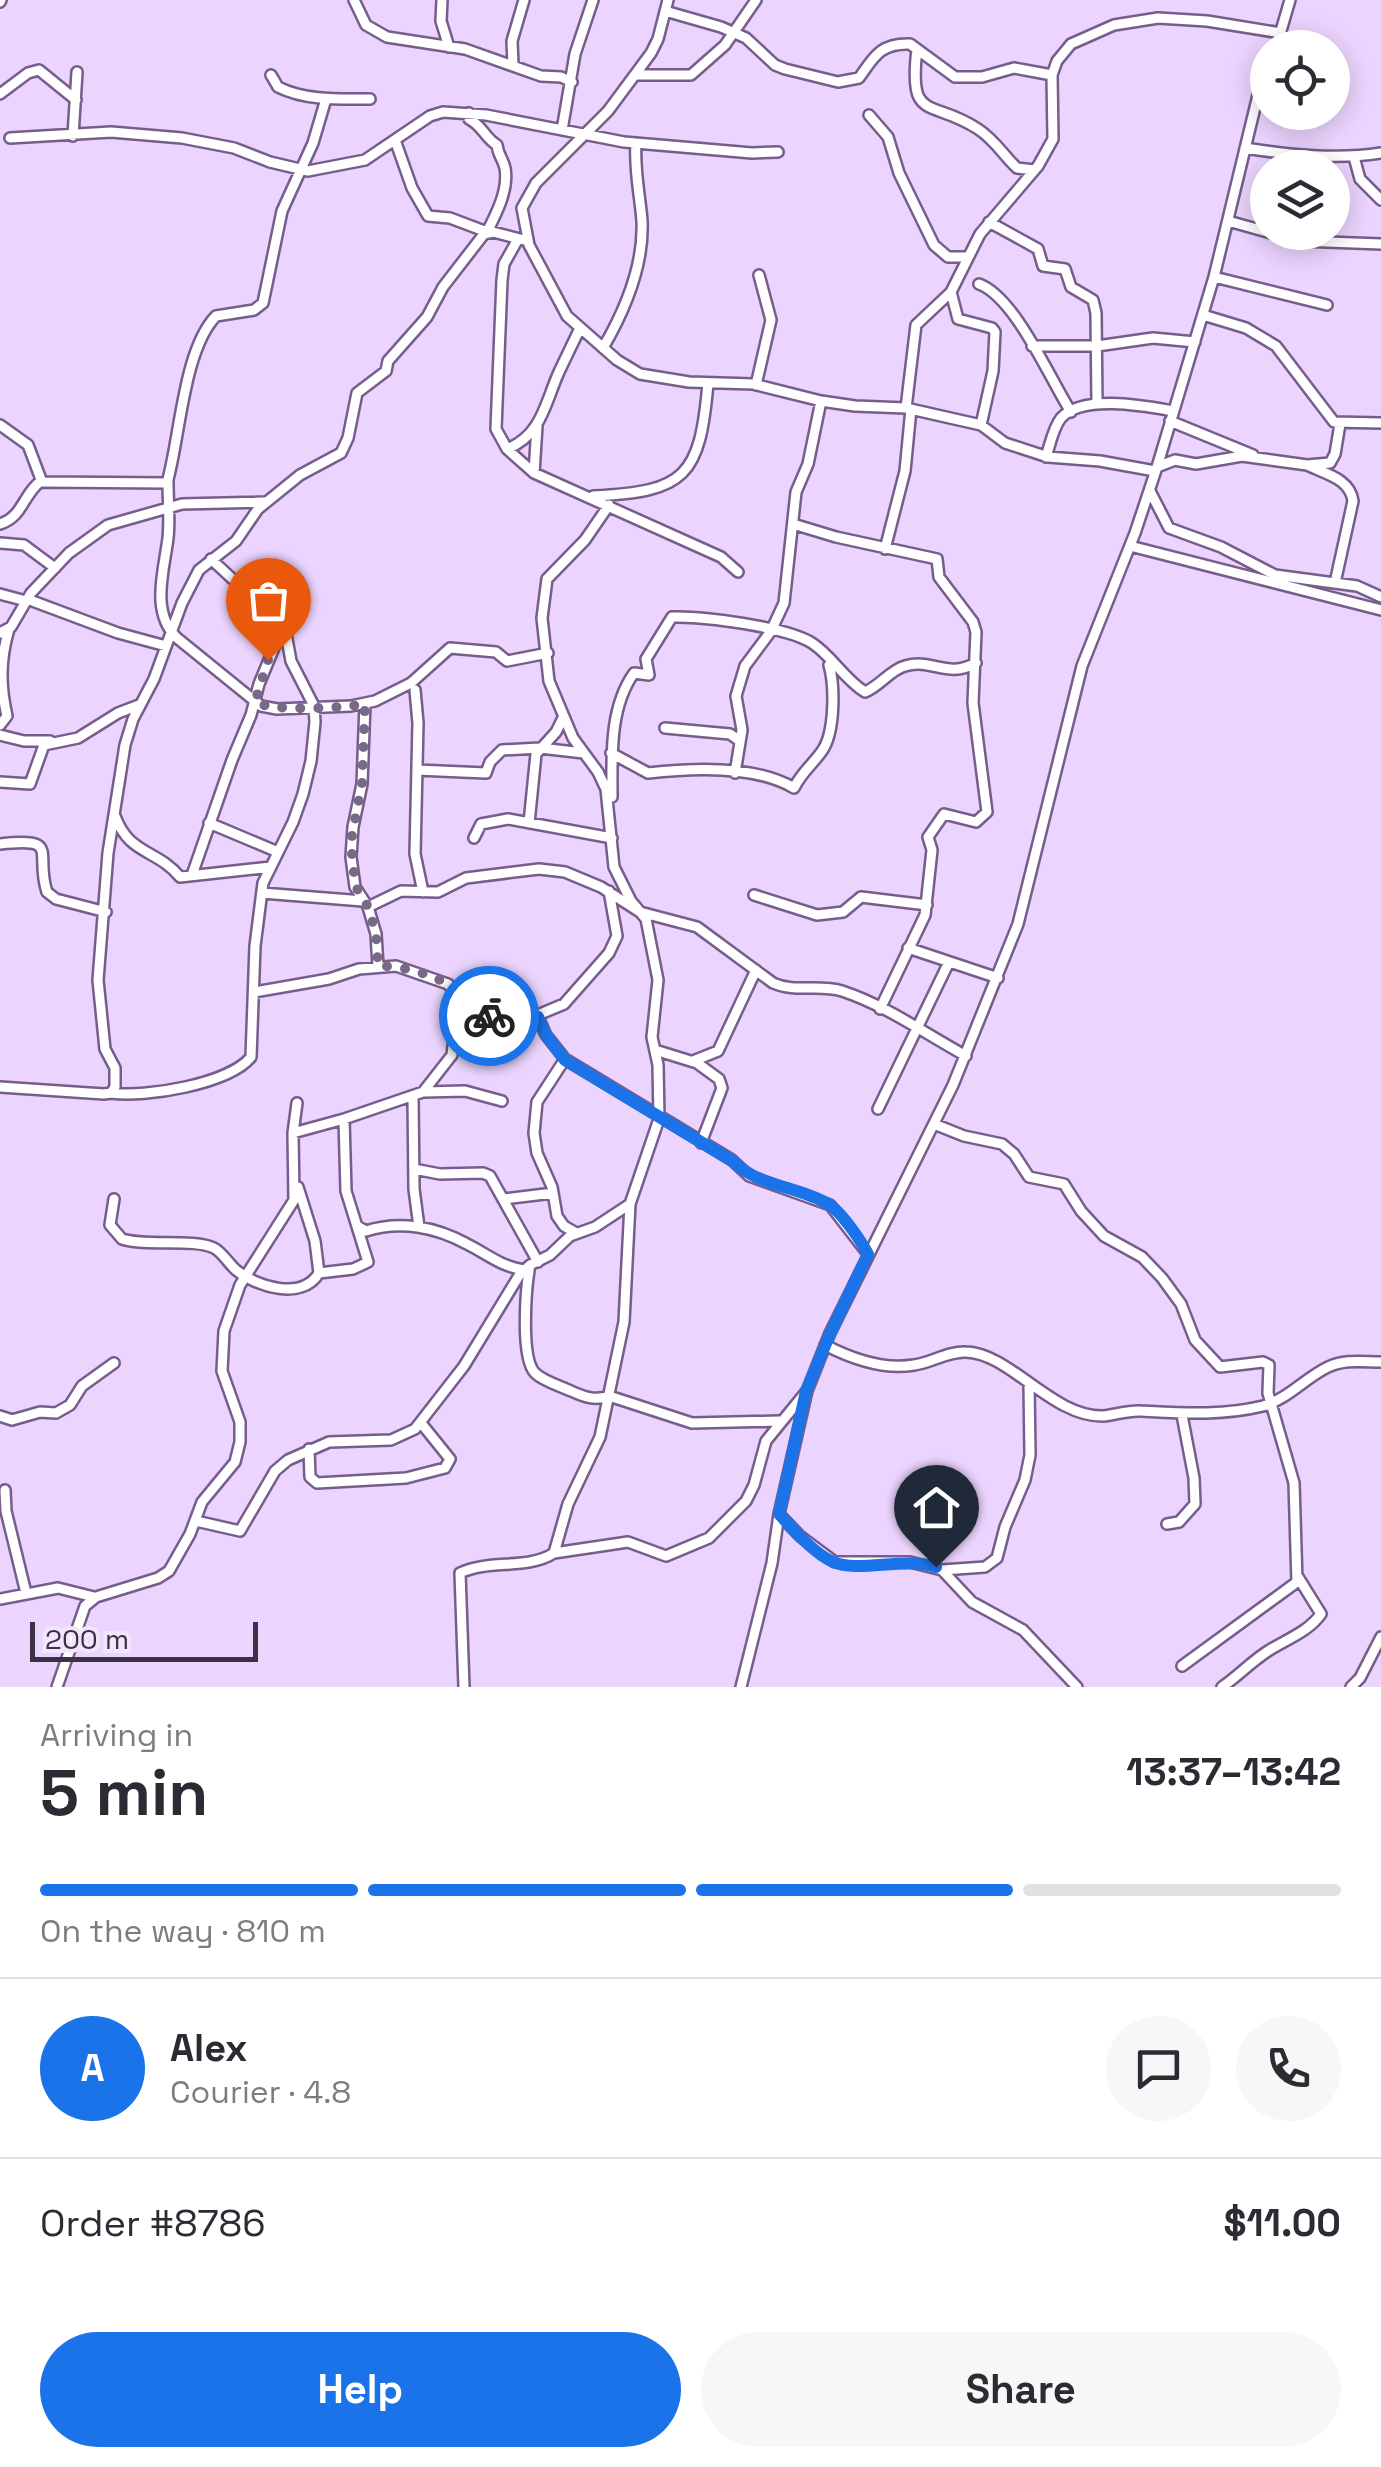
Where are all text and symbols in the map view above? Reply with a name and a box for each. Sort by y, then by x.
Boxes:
map controls [1250,30,1350,250]
button: locate [1250,30,1350,130]
button: layers [1250,150,1350,250]
pin [226,558,311,661]
icon: bag [241,573,296,628]
courier [439,966,539,1066]
icon: bike [462,989,517,1044]
pin [894,1465,979,1568]
icon: home [909,1480,964,1535]
scale bar [30,1617,258,1662]
text: 200 m [45,1621,129,1657]
text: Arriving in [40,1715,193,1755]
text: 13:37–13:42 [1126,1748,1341,1796]
text: 5 min [40,1751,208,1834]
text: On the way · 810 m [40,1911,326,1951]
button: chat [1106,2016,1211,2121]
button: phone [1236,2016,1341,2121]
text: Alex [170,2024,247,2072]
text: A [80,2044,105,2092]
text: Courier · 4.8 [170,2072,351,2112]
text: Order #8786 [40,2199,265,2247]
text: $11.00 [1224,2199,1341,2247]
button: Help [40,2332,681,2447]
button: Share [701,2332,1341,2447]

